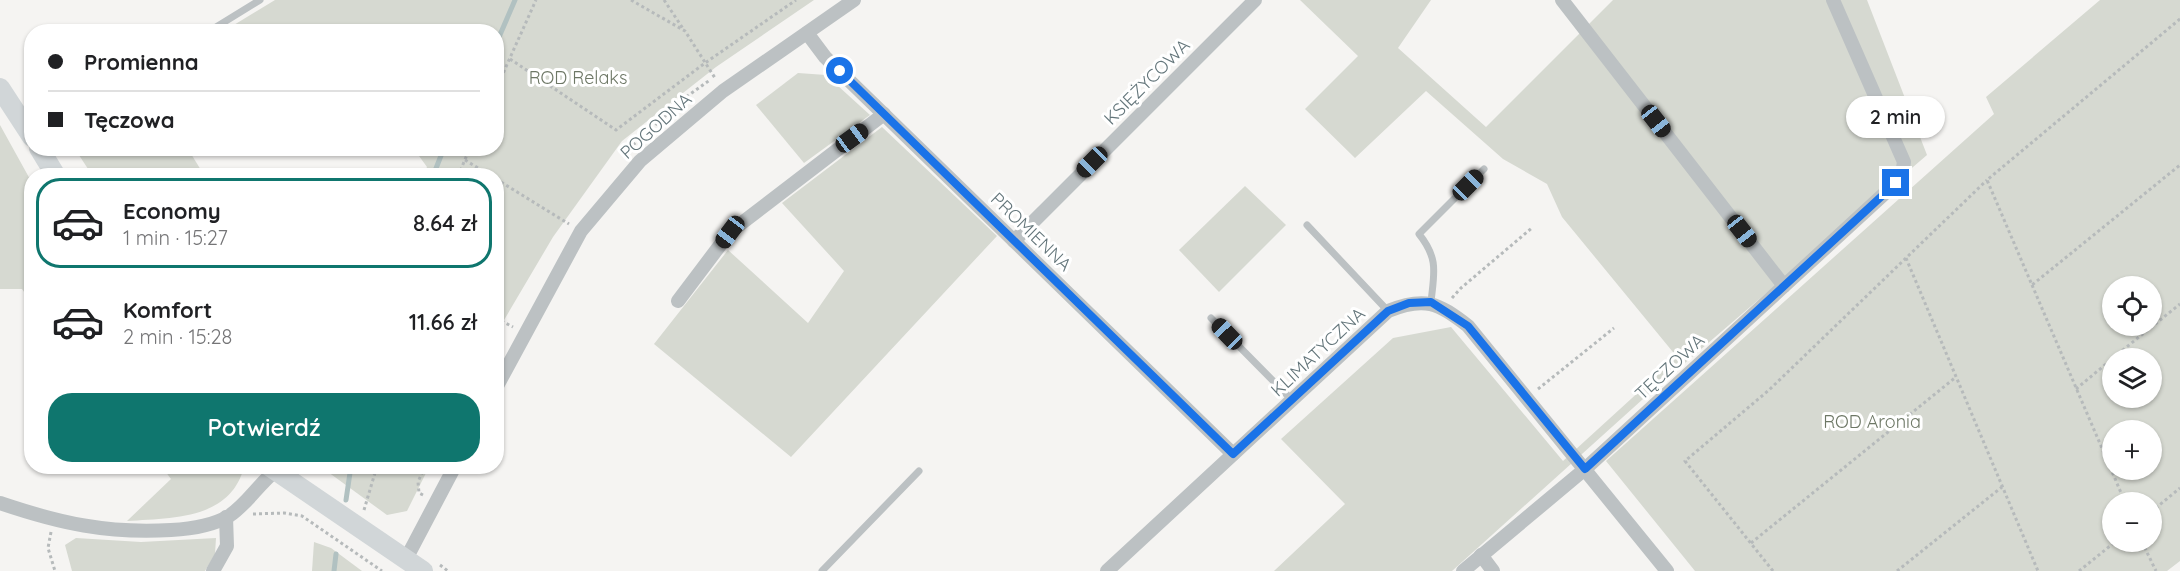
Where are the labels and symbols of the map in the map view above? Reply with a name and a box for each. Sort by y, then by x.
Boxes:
street label: KSIĘŻYCOWA [1099,34,1195,129]
route start [826,57,853,84]
park label: ROD Relaks [529,66,627,89]
street label: POGODNA [615,87,697,164]
callout: 2 min [1846,96,1946,138]
car [1638,101,1674,141]
car [832,120,872,156]
car [1073,143,1111,181]
car [1449,166,1487,204]
route end [1882,169,1909,196]
street label: PROMIENNA [986,187,1077,276]
car [1724,211,1760,251]
car [712,212,748,252]
street label: KLIMATYCZNA [1266,302,1370,401]
car [1208,315,1246,353]
street label: TĘCZOWA [1630,328,1710,405]
park label: ROD Aronia [1823,410,1921,433]

